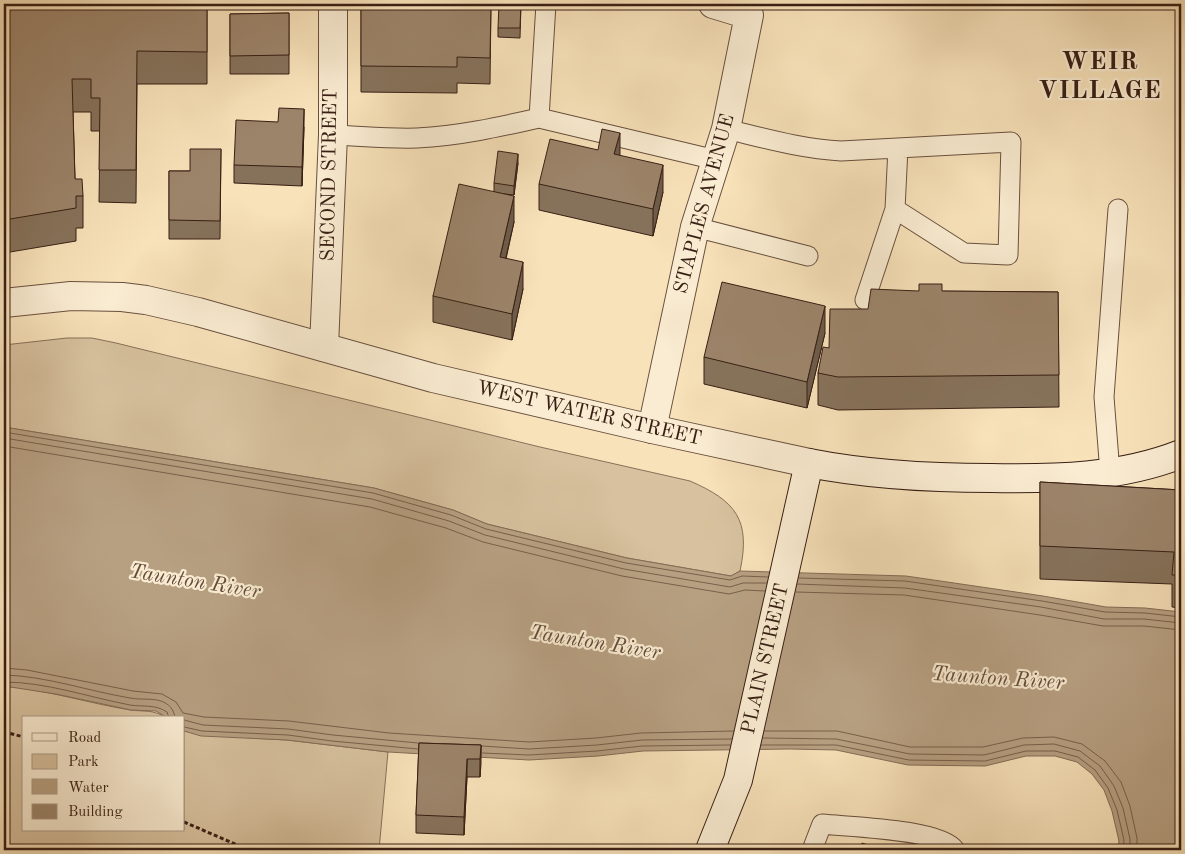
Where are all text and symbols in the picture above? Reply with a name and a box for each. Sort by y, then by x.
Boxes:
district label: WEIR VILLAGE [1038,50,1162,104]
street label: SECOND STREET [318,88,342,262]
street label: STAPLES AVENUE [671,112,739,296]
street label: WEST WATER STREET [475,378,703,450]
water label: Taunton River [128,561,263,603]
street label: PLAIN STREET [739,582,793,736]
water label: Taunton River [528,622,663,664]
water label: Taunton River [931,664,1066,694]
legend [22,716,185,832]
text: Road [68,731,102,746]
text: Park [68,755,99,770]
text: Water [68,781,109,796]
text: Building [68,805,123,820]

